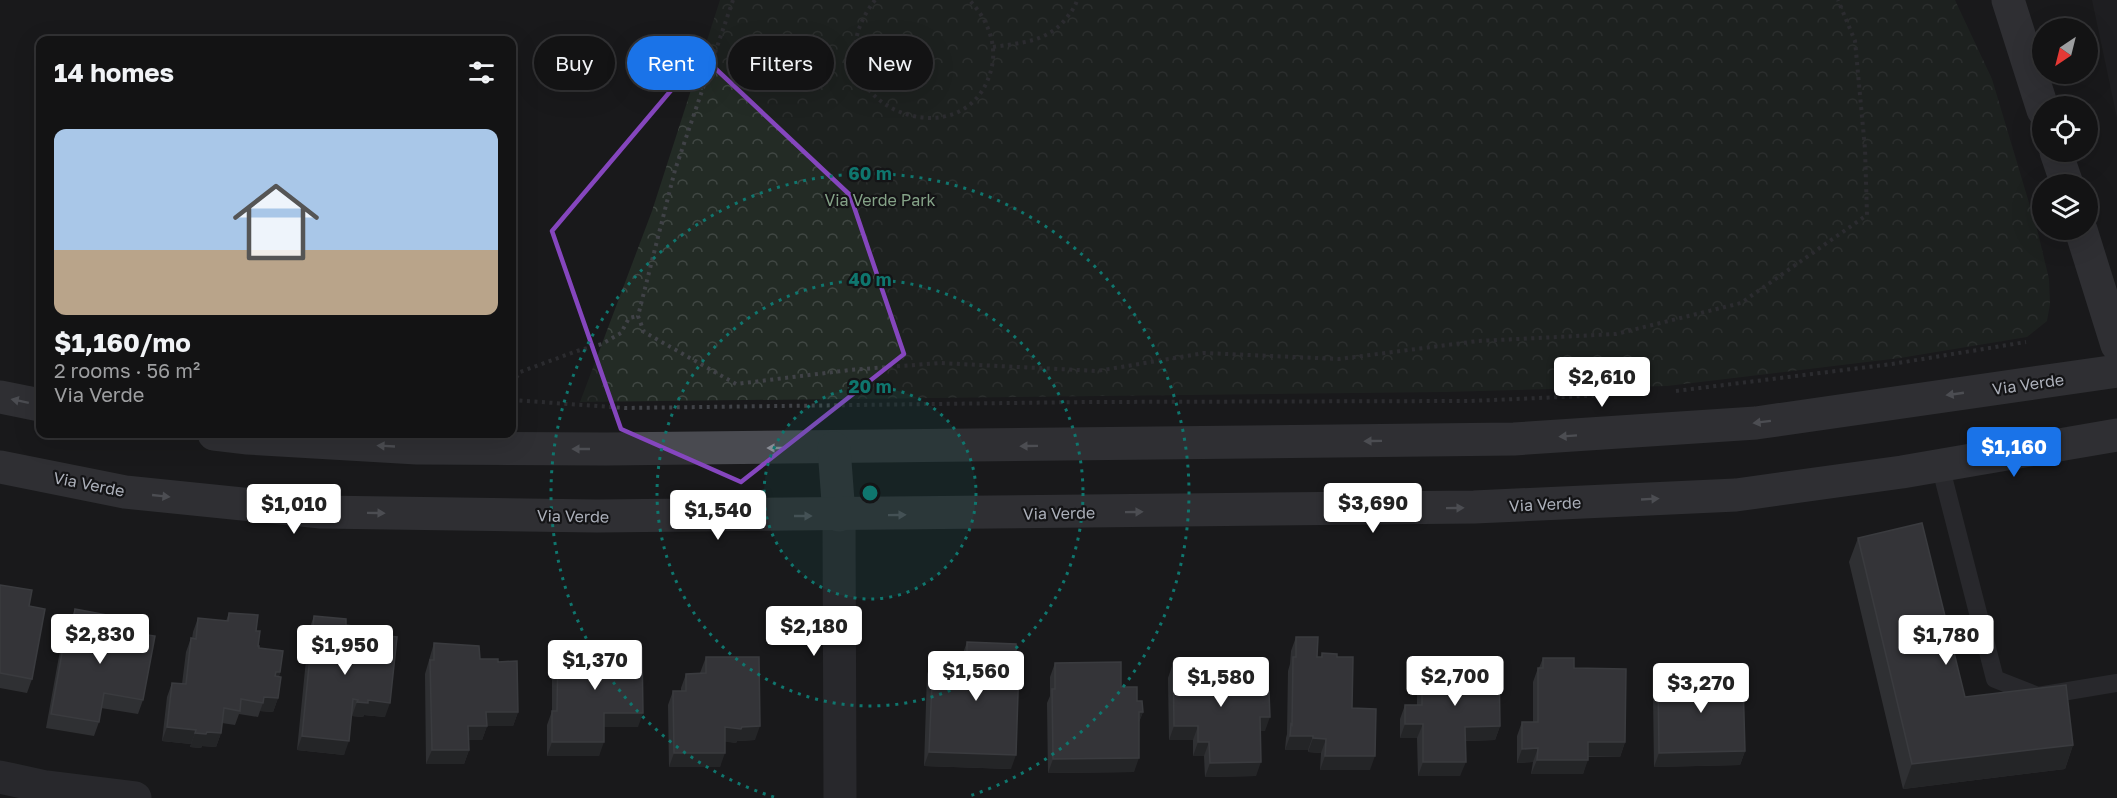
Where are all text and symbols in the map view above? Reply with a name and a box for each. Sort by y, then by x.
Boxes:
north arrow [2032,18,2098,84]
map controls [2032,18,2098,240]
chip: Buy [534,36,615,90]
chip: Rent [627,36,716,90]
chip: Filters [728,36,834,90]
chip: New [846,36,933,90]
icon: filters [465,56,498,89]
text: 14 homes [54,57,174,88]
button: locate [2032,96,2098,162]
text: 60 m [848,162,892,184]
icon: home [222,168,330,276]
button: layers [2032,174,2098,240]
park label: Via Verde Park [825,190,935,210]
text: 40 m [848,268,892,290]
text: $1,160/mo [54,327,191,358]
pin: $2,610 [1553,357,1651,408]
text: 2 rooms · 56 m² [54,358,200,382]
text: $2,610 [1568,364,1636,388]
street label: Via Verde [1991,369,2065,399]
text: 20 m [849,375,891,397]
text: Via Verde [54,382,144,406]
one-way arrow [1946,389,1965,398]
one-way arrow [11,396,30,405]
one-way arrow [1753,417,1772,426]
pin: $1,160 [1965,427,2063,478]
one-way arrow [1558,431,1577,440]
text: $1,160 [1981,434,2047,458]
one-way arrow [1363,436,1382,446]
one-way arrow [376,441,395,450]
one-way arrow [1020,441,1039,451]
one-way arrow [766,443,785,453]
one-way arrow [571,444,590,454]
street label: Via Verde [52,467,126,501]
centre of rings [860,483,880,503]
pin: $3,690 [1324,483,1422,534]
pin: $1,010 [245,484,343,535]
pin: $1,540 [669,490,767,541]
text: $3,690 [1338,490,1408,514]
one-way arrow [151,491,170,500]
text: $1,010 [261,491,327,515]
street label: Via Verde [1508,492,1582,516]
one-way arrow [1640,495,1659,504]
text: $1,540 [684,497,752,521]
street label: Via Verde [1023,502,1095,524]
one-way arrow [1445,503,1464,512]
street label: Via Verde [537,505,609,527]
one-way arrow [1124,507,1143,516]
one-way arrow [367,508,386,518]
one-way arrow [888,510,907,519]
one-way arrow [793,511,812,520]
pin: $2,180 [765,606,863,657]
text: $2,180 [780,613,848,637]
pin: $2,830 [51,614,149,665]
pin: $1,780 [1897,615,1995,666]
text: $2,830 [65,621,135,645]
text: $1,780 [1913,622,1979,646]
pin: $1,950 [296,625,394,676]
text: $1,950 [311,632,379,656]
pin: $1,370 [546,640,644,691]
text: $1,370 [562,647,628,671]
pin: $1,560 [927,651,1025,702]
pin: $2,700 [1406,656,1504,707]
pin: $1,580 [1172,657,1270,708]
text: $1,560 [942,658,1010,682]
text: $2,700 [1421,663,1489,687]
pin: $3,270 [1652,663,1750,714]
text: $1,580 [1187,664,1255,688]
text: $3,270 [1667,670,1735,694]

